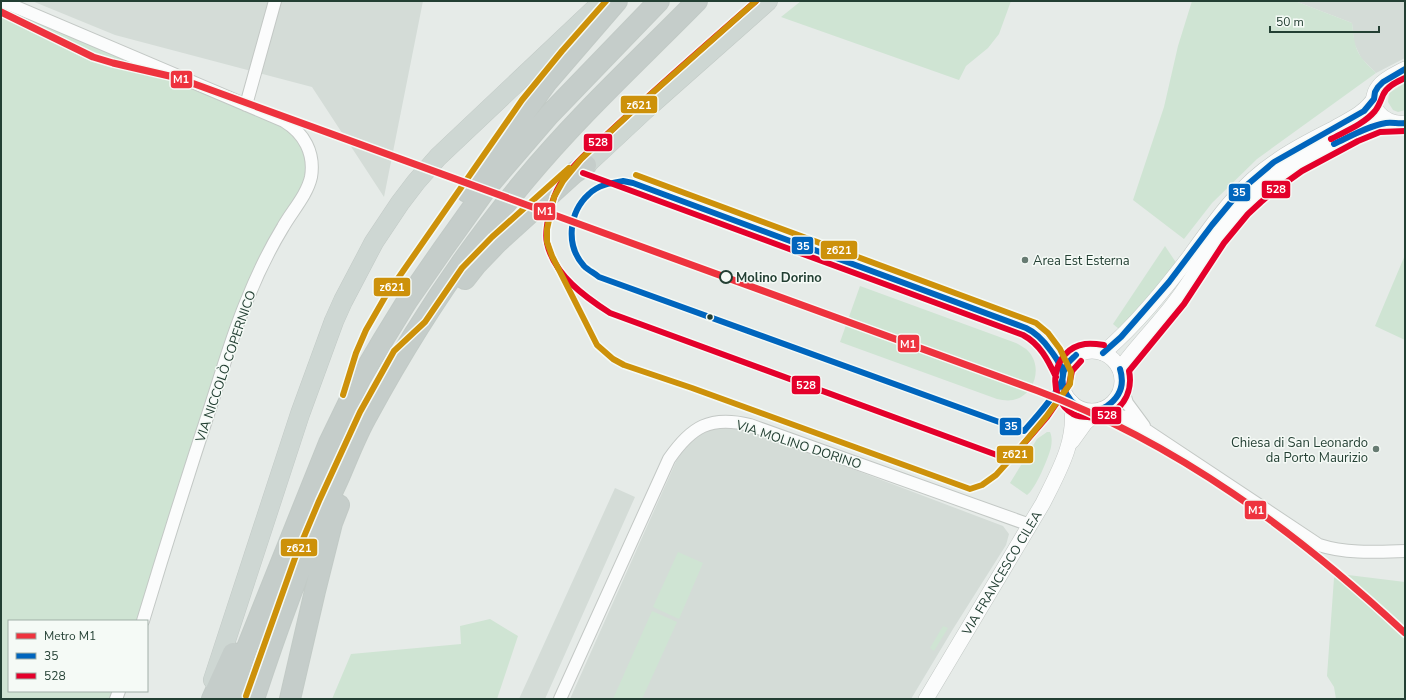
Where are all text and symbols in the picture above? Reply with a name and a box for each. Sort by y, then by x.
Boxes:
scale bar [1270,8,1379,34]
text: 50 m [1276,14,1304,30]
line badge: M1 [170,70,193,89]
text: M1 [173,72,189,87]
line badge: z621 [620,95,658,114]
text: z621 [626,98,652,113]
line badge: 528 [583,133,613,152]
text: 528 [588,135,608,150]
line badge: 528 [1261,180,1291,199]
text: 528 [1266,182,1286,197]
line badge: 35 [1228,183,1251,202]
text: 35 [1232,185,1246,200]
line badge: M1 [533,202,556,221]
text: M1 [537,204,553,219]
line badge: 35 [791,236,814,255]
text: 35 [796,239,810,254]
line badge: z621 [820,240,858,260]
text: z621 [826,243,852,258]
place label: Area Est Esterna [1033,252,1130,270]
marker: Area Est Esterna [1020,255,1030,265]
place label: Molino Dorino [736,269,822,287]
marker: Molino Dorino [719,270,733,284]
line badge: z621 [373,277,411,297]
text: z621 [379,280,405,295]
street label: VIA NICCOLÒ COPERNICO [190,288,260,445]
unlabelled marker [705,312,715,322]
line badge: M1 [897,334,920,353]
text: M1 [900,337,916,352]
line badge: 528 [791,375,821,395]
text: 528 [796,378,816,393]
line badge: 528 [1091,406,1122,425]
text: 528 [1097,408,1117,423]
street label: VIA MOLINO DORINO [733,416,864,474]
line badge: 35 [999,417,1022,436]
text: 35 [1004,419,1018,434]
place label: Chiesa di San Leonardo da Porto Maurizio [1231,434,1368,467]
marker: Chiesa di San Leonardo da Porto Maurizio [1371,444,1381,454]
line badge: z621 [996,445,1034,464]
text: z621 [1002,447,1028,462]
line badge: M1 [1244,500,1267,520]
text: M1 [1248,503,1264,518]
street label: VIA FRANCESCO CILEA [958,507,1047,640]
line badge: z621 [280,538,318,557]
text: z621 [286,541,312,556]
legend [8,620,148,692]
text: Metro M1 [44,628,96,644]
text: 35 [44,648,58,664]
text: 528 [44,668,66,684]

